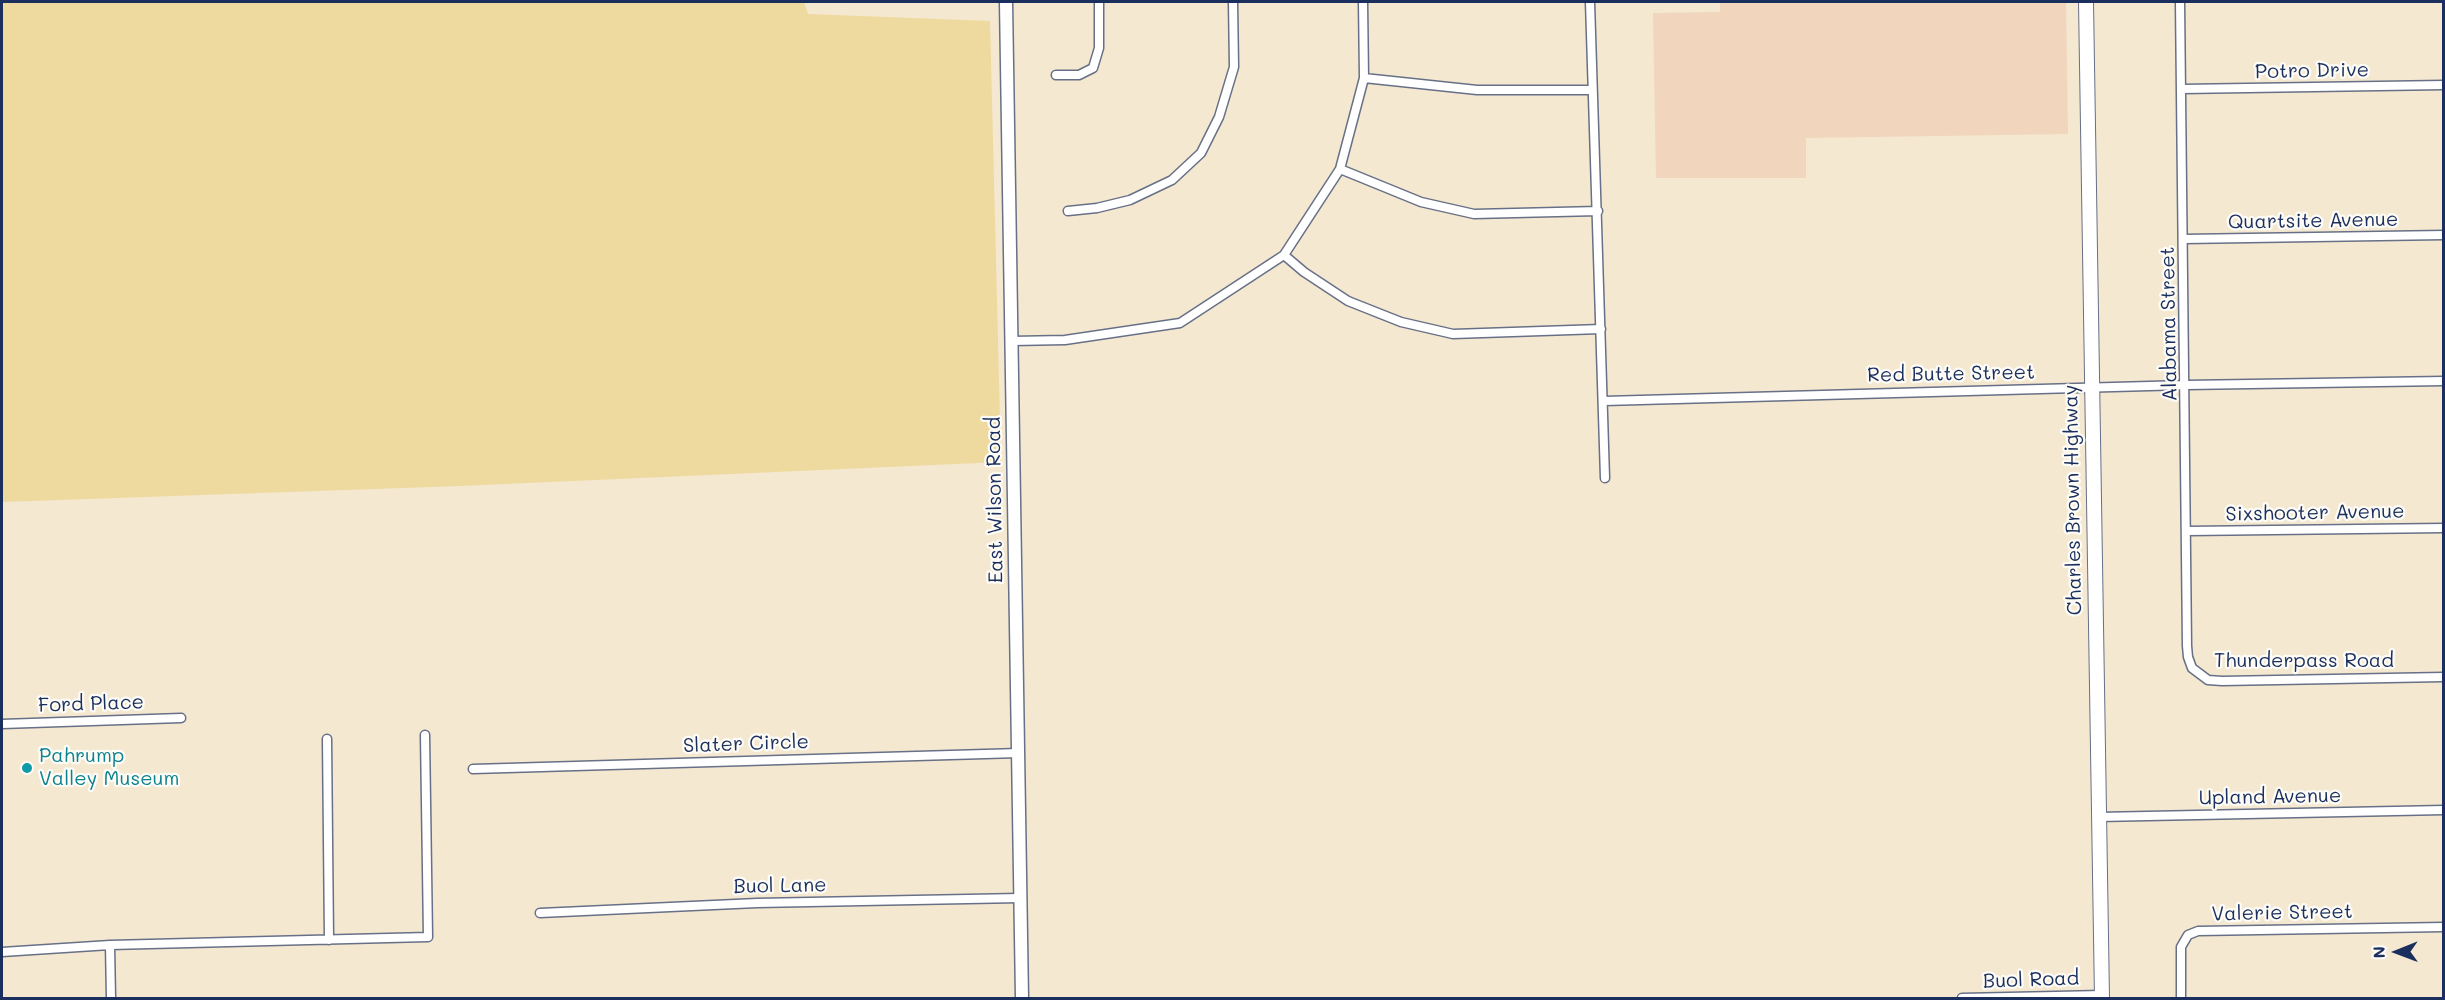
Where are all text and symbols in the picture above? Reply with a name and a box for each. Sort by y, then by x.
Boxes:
street label: Potro Drive [2255,58,2369,84]
street label: Quartsite Avenue [2228,208,2398,234]
street label: Alabama Street [2156,246,2182,402]
street label: Red Butte Street [1867,361,2035,387]
street label: Charles Brown Highway [2059,385,2087,615]
street label: East Wilson Road [982,417,1008,583]
street label: Sixshooter Avenue [2225,499,2405,527]
street label: Thunderpass Road [2214,649,2394,673]
street label: Ford Place [38,690,144,718]
street label: Slater Circle [683,730,809,758]
place label: Pahrump Valley Museum [39,744,179,791]
marker: Pahrump Valley Museum [20,761,34,775]
street label: Upland Avenue [2199,784,2341,810]
street label: Buol Lane [733,873,827,899]
street label: Valerie Street [2211,900,2353,926]
north arrow [2367,922,2427,982]
text: N [2368,946,2389,959]
street label: Buol Road [1982,966,2080,994]

